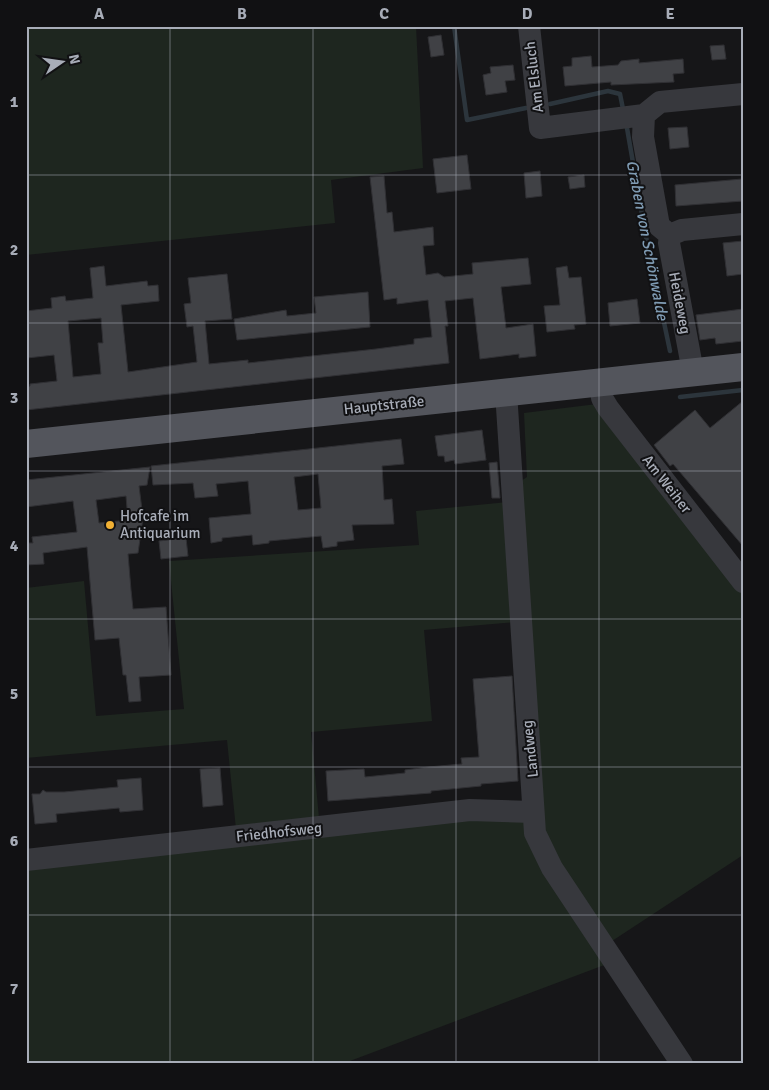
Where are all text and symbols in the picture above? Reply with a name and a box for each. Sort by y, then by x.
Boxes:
text: A [94,4,105,24]
text: B [237,4,247,24]
text: C [379,4,389,24]
text: D [522,4,533,24]
text: E [665,4,675,24]
north arrow [38,38,88,88]
street label: Am Elsluch [521,40,547,114]
text: N [65,53,84,66]
text: 1 [10,92,19,112]
water label: Graben von Schönwalde [622,158,673,323]
text: 2 [10,240,18,260]
street label: Heideweg [665,270,695,336]
text: 3 [10,388,18,408]
street label: Hauptstraße [343,392,425,418]
street label: Am Weiher [639,451,696,517]
place label: Hofcafe im Antiquarium [120,507,201,542]
marker: Hofcafe im Antiquarium [104,519,116,531]
text: 4 [10,536,19,556]
text: 5 [10,684,18,704]
street label: Landweg [518,719,542,779]
street label: Friedhofsweg [235,819,323,845]
text: 6 [10,831,19,851]
text: 7 [10,979,19,999]

